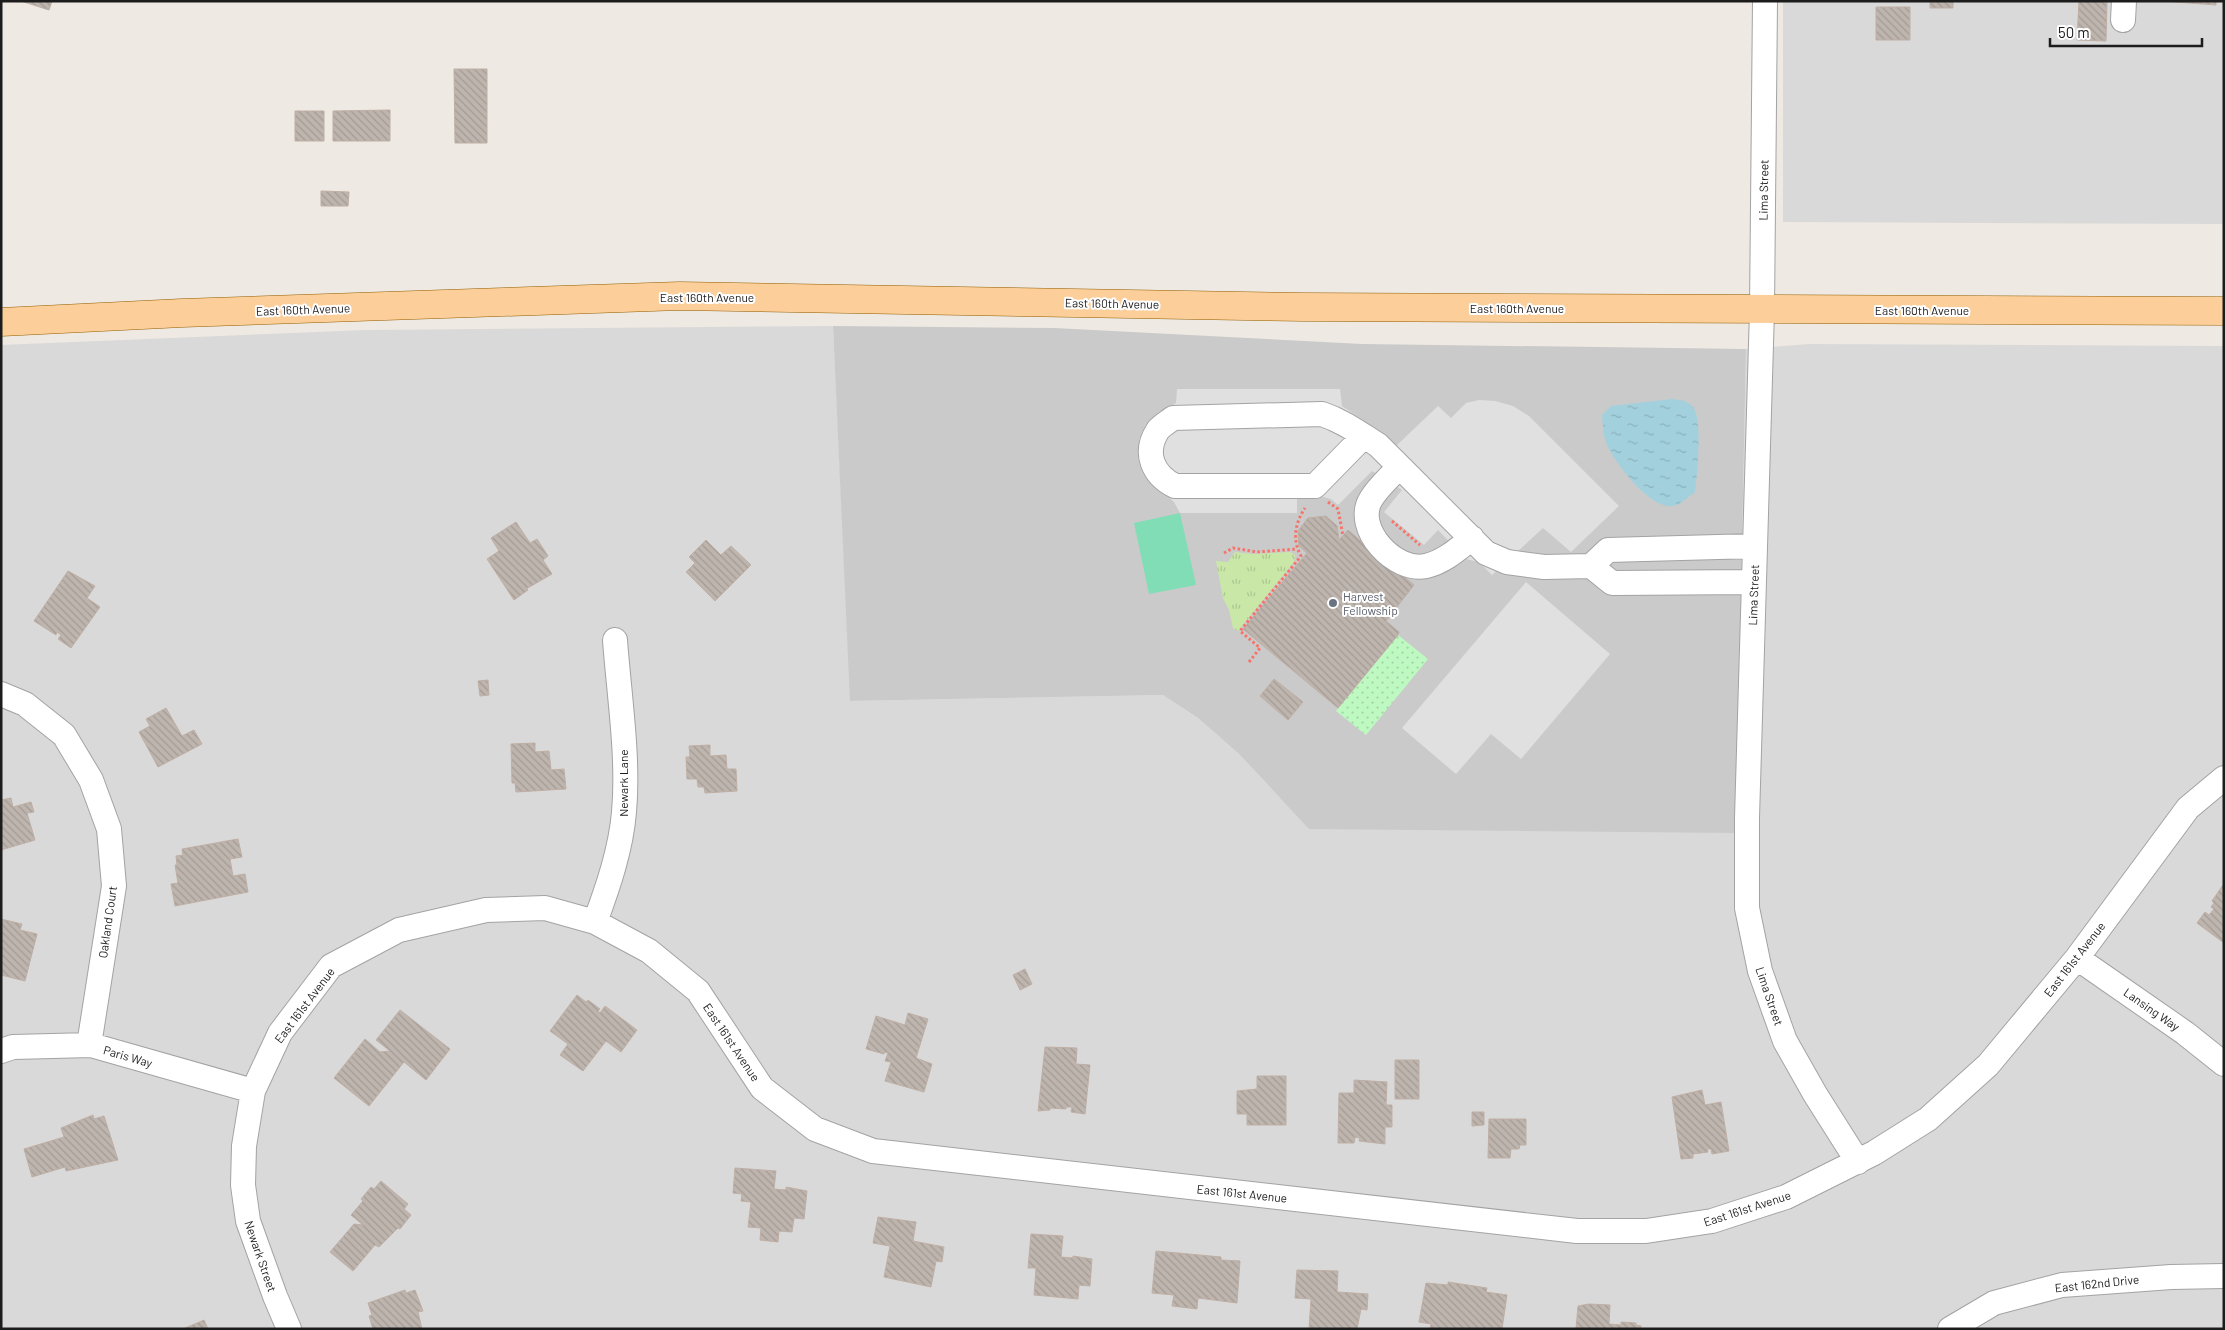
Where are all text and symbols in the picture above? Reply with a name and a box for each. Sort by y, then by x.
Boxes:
scale bar [2050,15,2202,47]
text: 50 m [2058,23,2090,41]
street label: Lima Street [1755,159,1771,221]
street label: East 160th Avenue [660,290,754,304]
street label: East 160th Avenue [1065,295,1159,311]
street label: East 160th Avenue [256,300,350,318]
street label: East 160th Avenue [1470,301,1564,315]
street label: East 160th Avenue [1875,303,1969,317]
street label: Lima Street [1745,564,1761,626]
place label: Harvest Fellowship [1343,589,1398,617]
marker: Harvest Fellowship [1327,597,1339,609]
street label: Newark Lane [616,749,630,817]
street label: Oakland Court [95,885,119,959]
street label: East 161st Avenue [2040,919,2108,999]
street label: East 161st Avenue [271,964,337,1046]
street label: Lima Street [1753,965,1787,1027]
street label: Lansing Way [2121,985,2183,1034]
street label: East 161st Avenue [701,1000,763,1084]
street label: Paris Way [102,1042,155,1070]
street label: East 161st Avenue [1196,1181,1288,1205]
street label: East 161st Avenue [1702,1187,1792,1229]
street label: Newark Street [242,1218,280,1294]
street label: East 162nd Drive [2054,1272,2140,1294]

